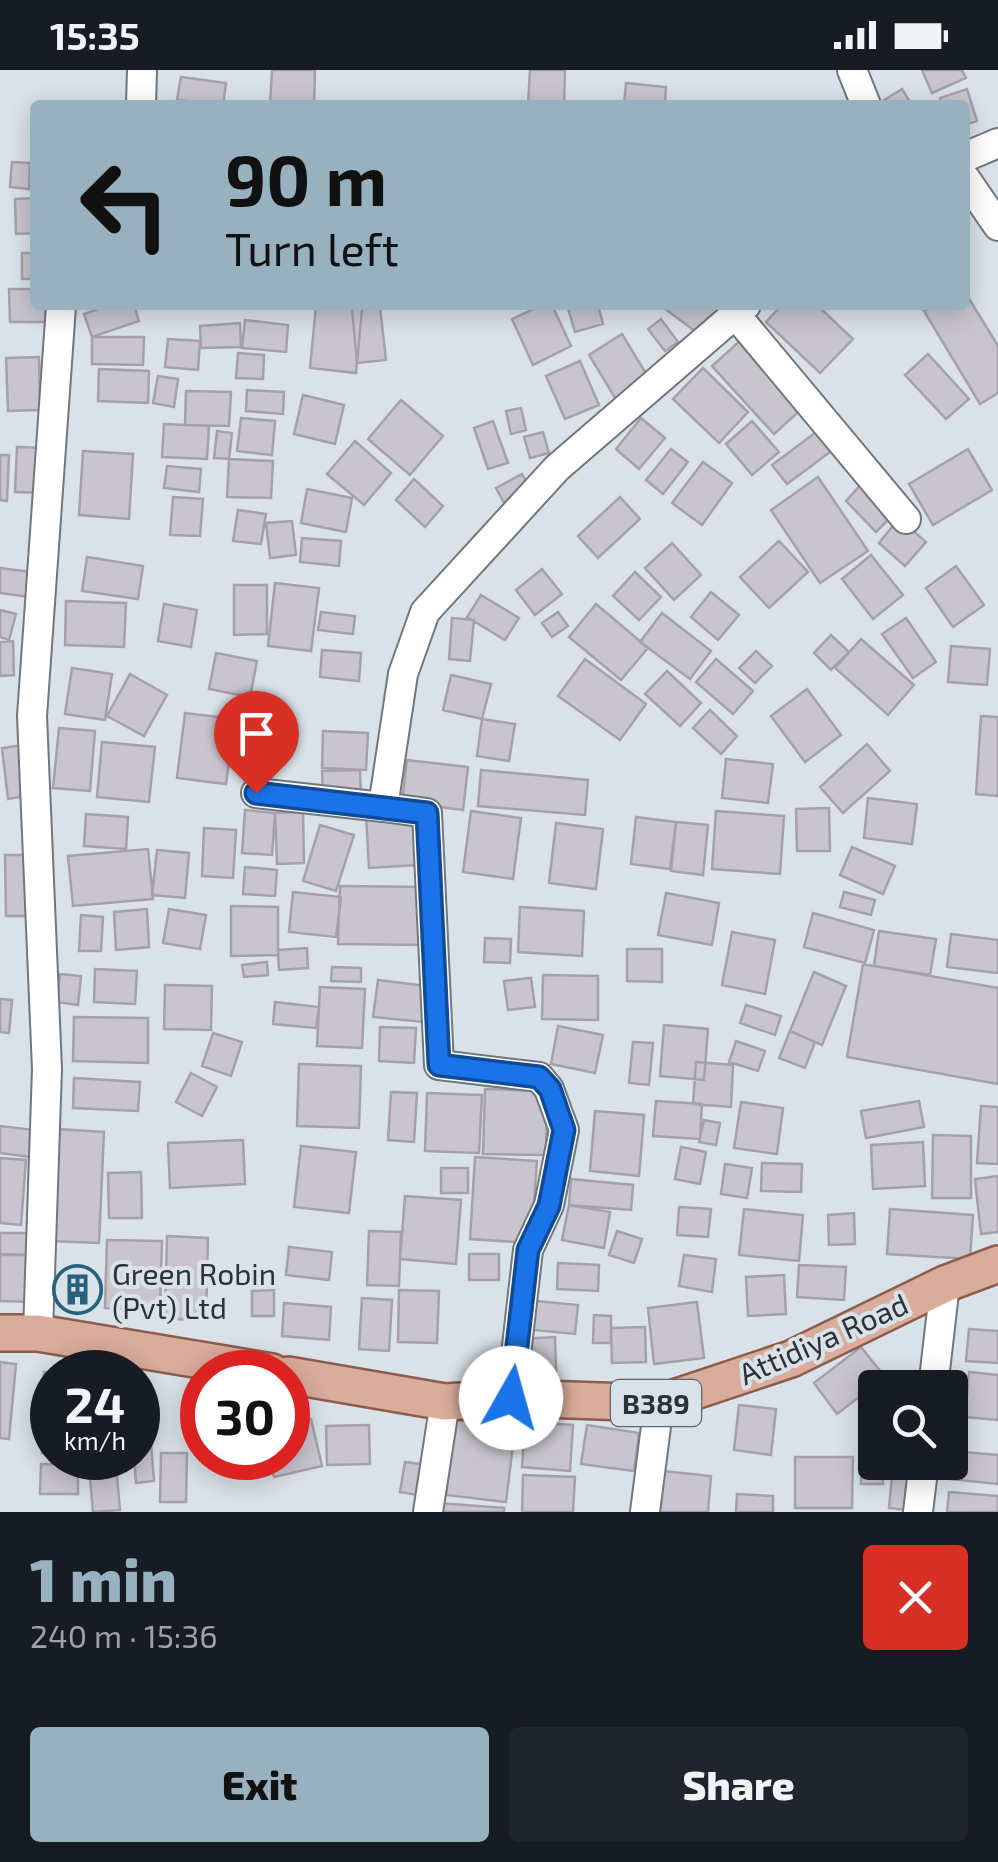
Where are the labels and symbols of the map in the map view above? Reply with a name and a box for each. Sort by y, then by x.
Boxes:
pin [214,691,299,794]
place label: Green Robin (Pvt) Ltd [112,1255,276,1325]
building icon: Green Robin (Pvt) Ltd [51,1264,103,1316]
street label: Attidiya Road [733,1285,913,1391]
position arrow [459,1346,563,1450]
speed limit sign: 30 [180,1350,310,1480]
road number: B389 [611,1380,701,1426]

